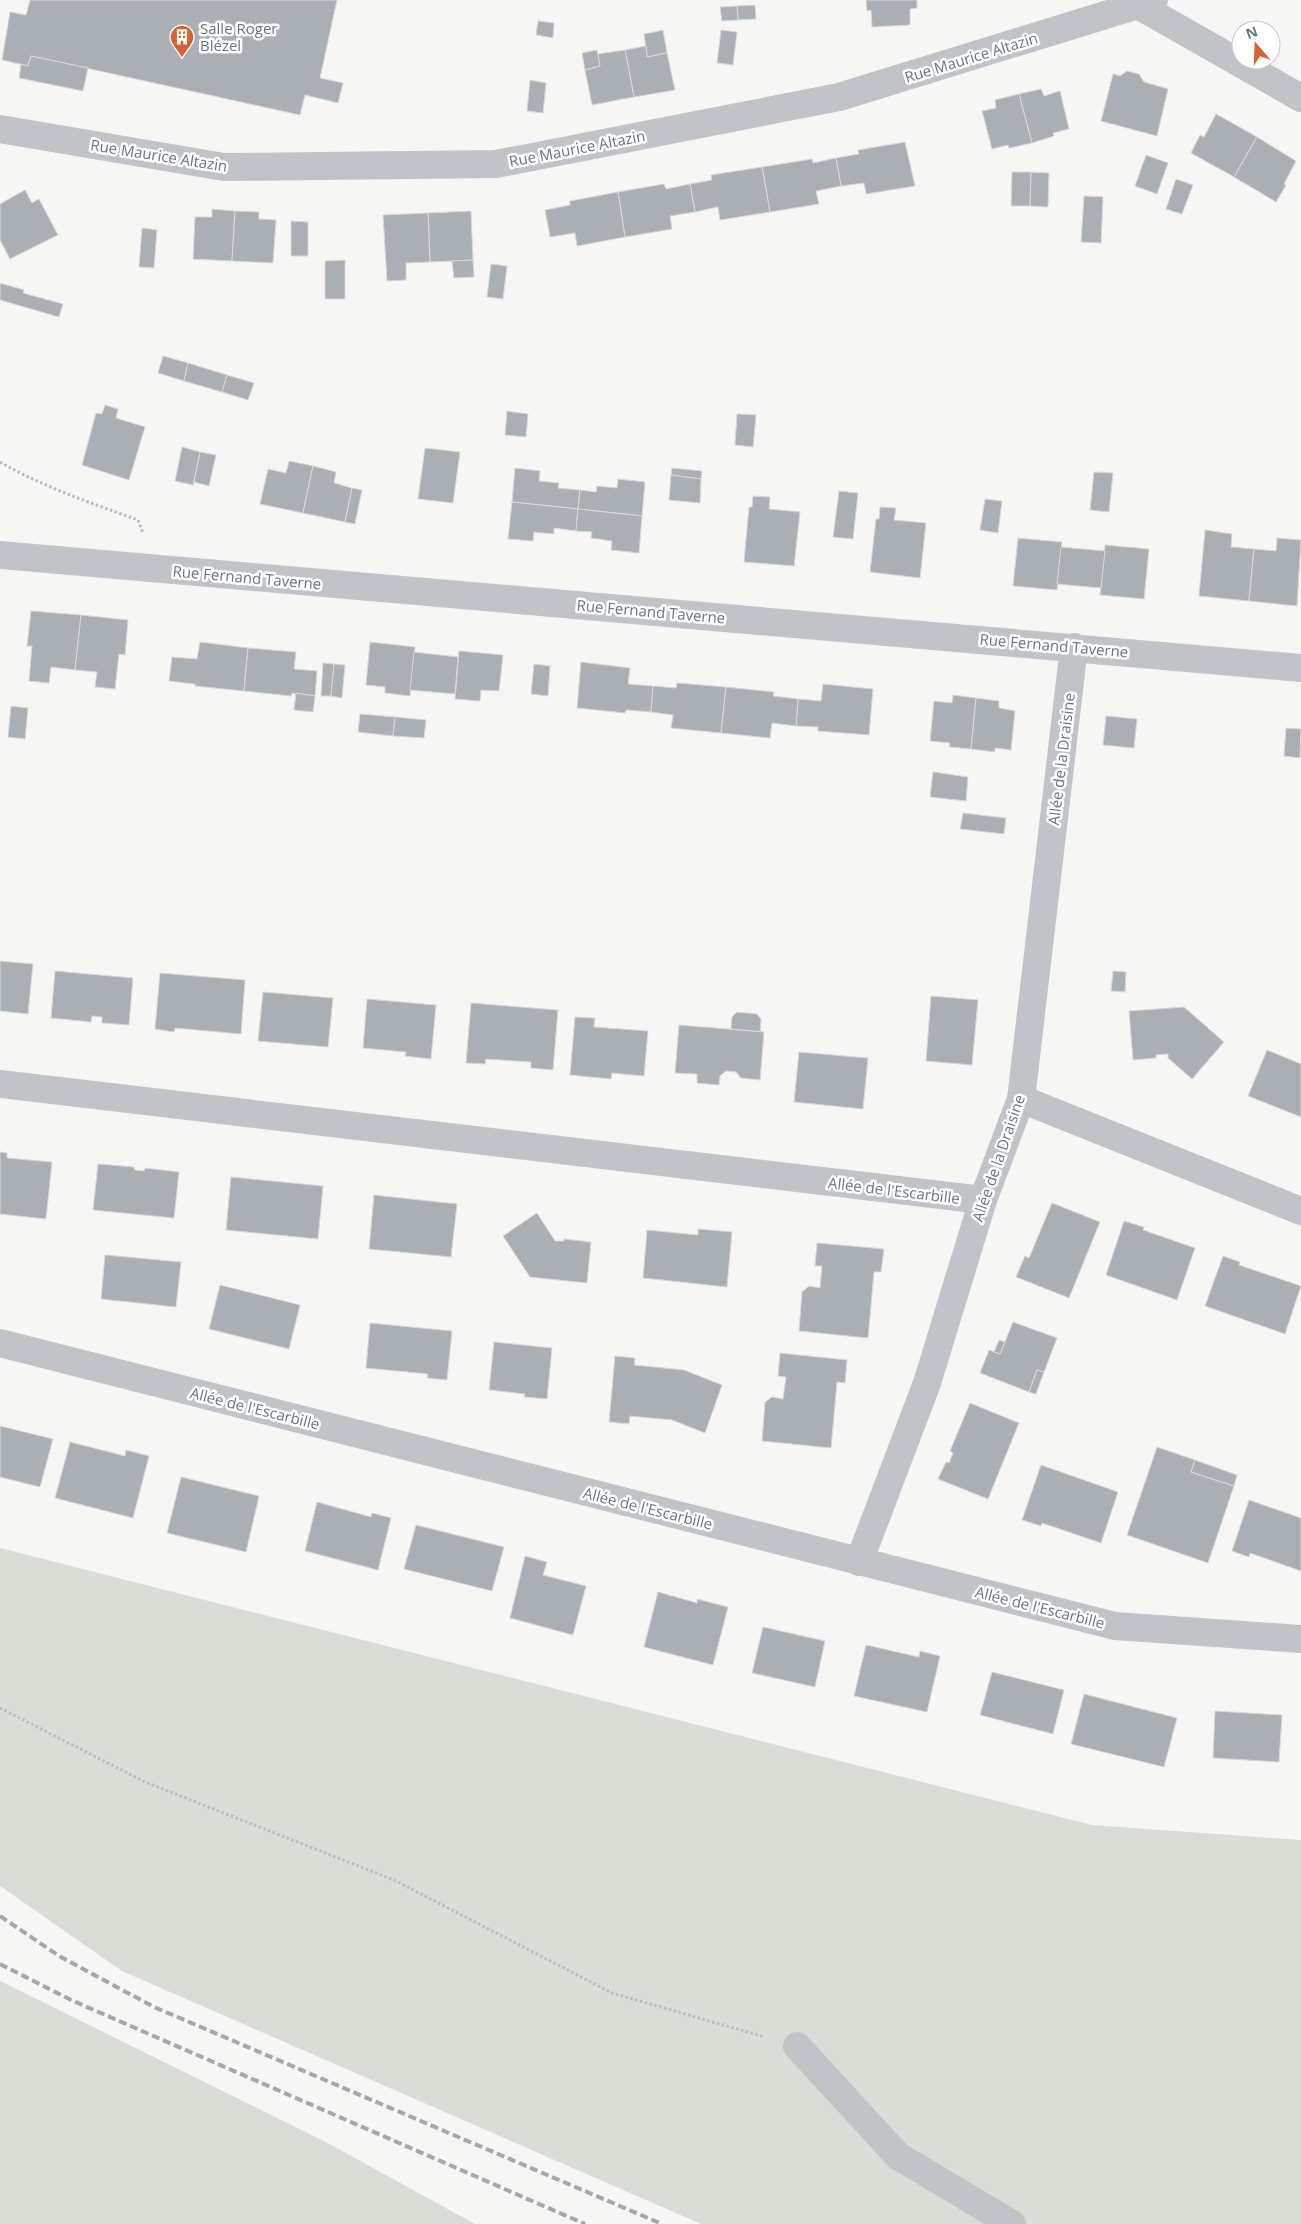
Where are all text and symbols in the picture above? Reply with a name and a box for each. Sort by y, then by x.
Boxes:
place label: Salle Roger Blézel [200,18,277,55]
north arrow [1231,20,1281,70]
text: N [1243,21,1260,43]
building icon: Salle Roger Blézel [169,24,195,58]
street label: Rue Maurice Altazin [902,27,1040,87]
street label: Rue Maurice Altazin [507,125,647,171]
street label: Rue Maurice Altazin [89,134,229,176]
street label: Rue Fernand Taverne [172,561,322,593]
street label: Rue Fernand Taverne [576,595,726,627]
street label: Rue Fernand Taverne [979,629,1129,661]
street label: Allée de la Draisine [1043,692,1079,826]
street label: Allée de la Draisine [967,1092,1029,1224]
street label: Allée de l'Escarbille [827,1172,961,1208]
street label: Allée de l'Escarbille [188,1382,322,1434]
street label: Allée de l'Escarbille [581,1482,715,1534]
street label: Allée de l'Escarbille [973,1581,1107,1633]

